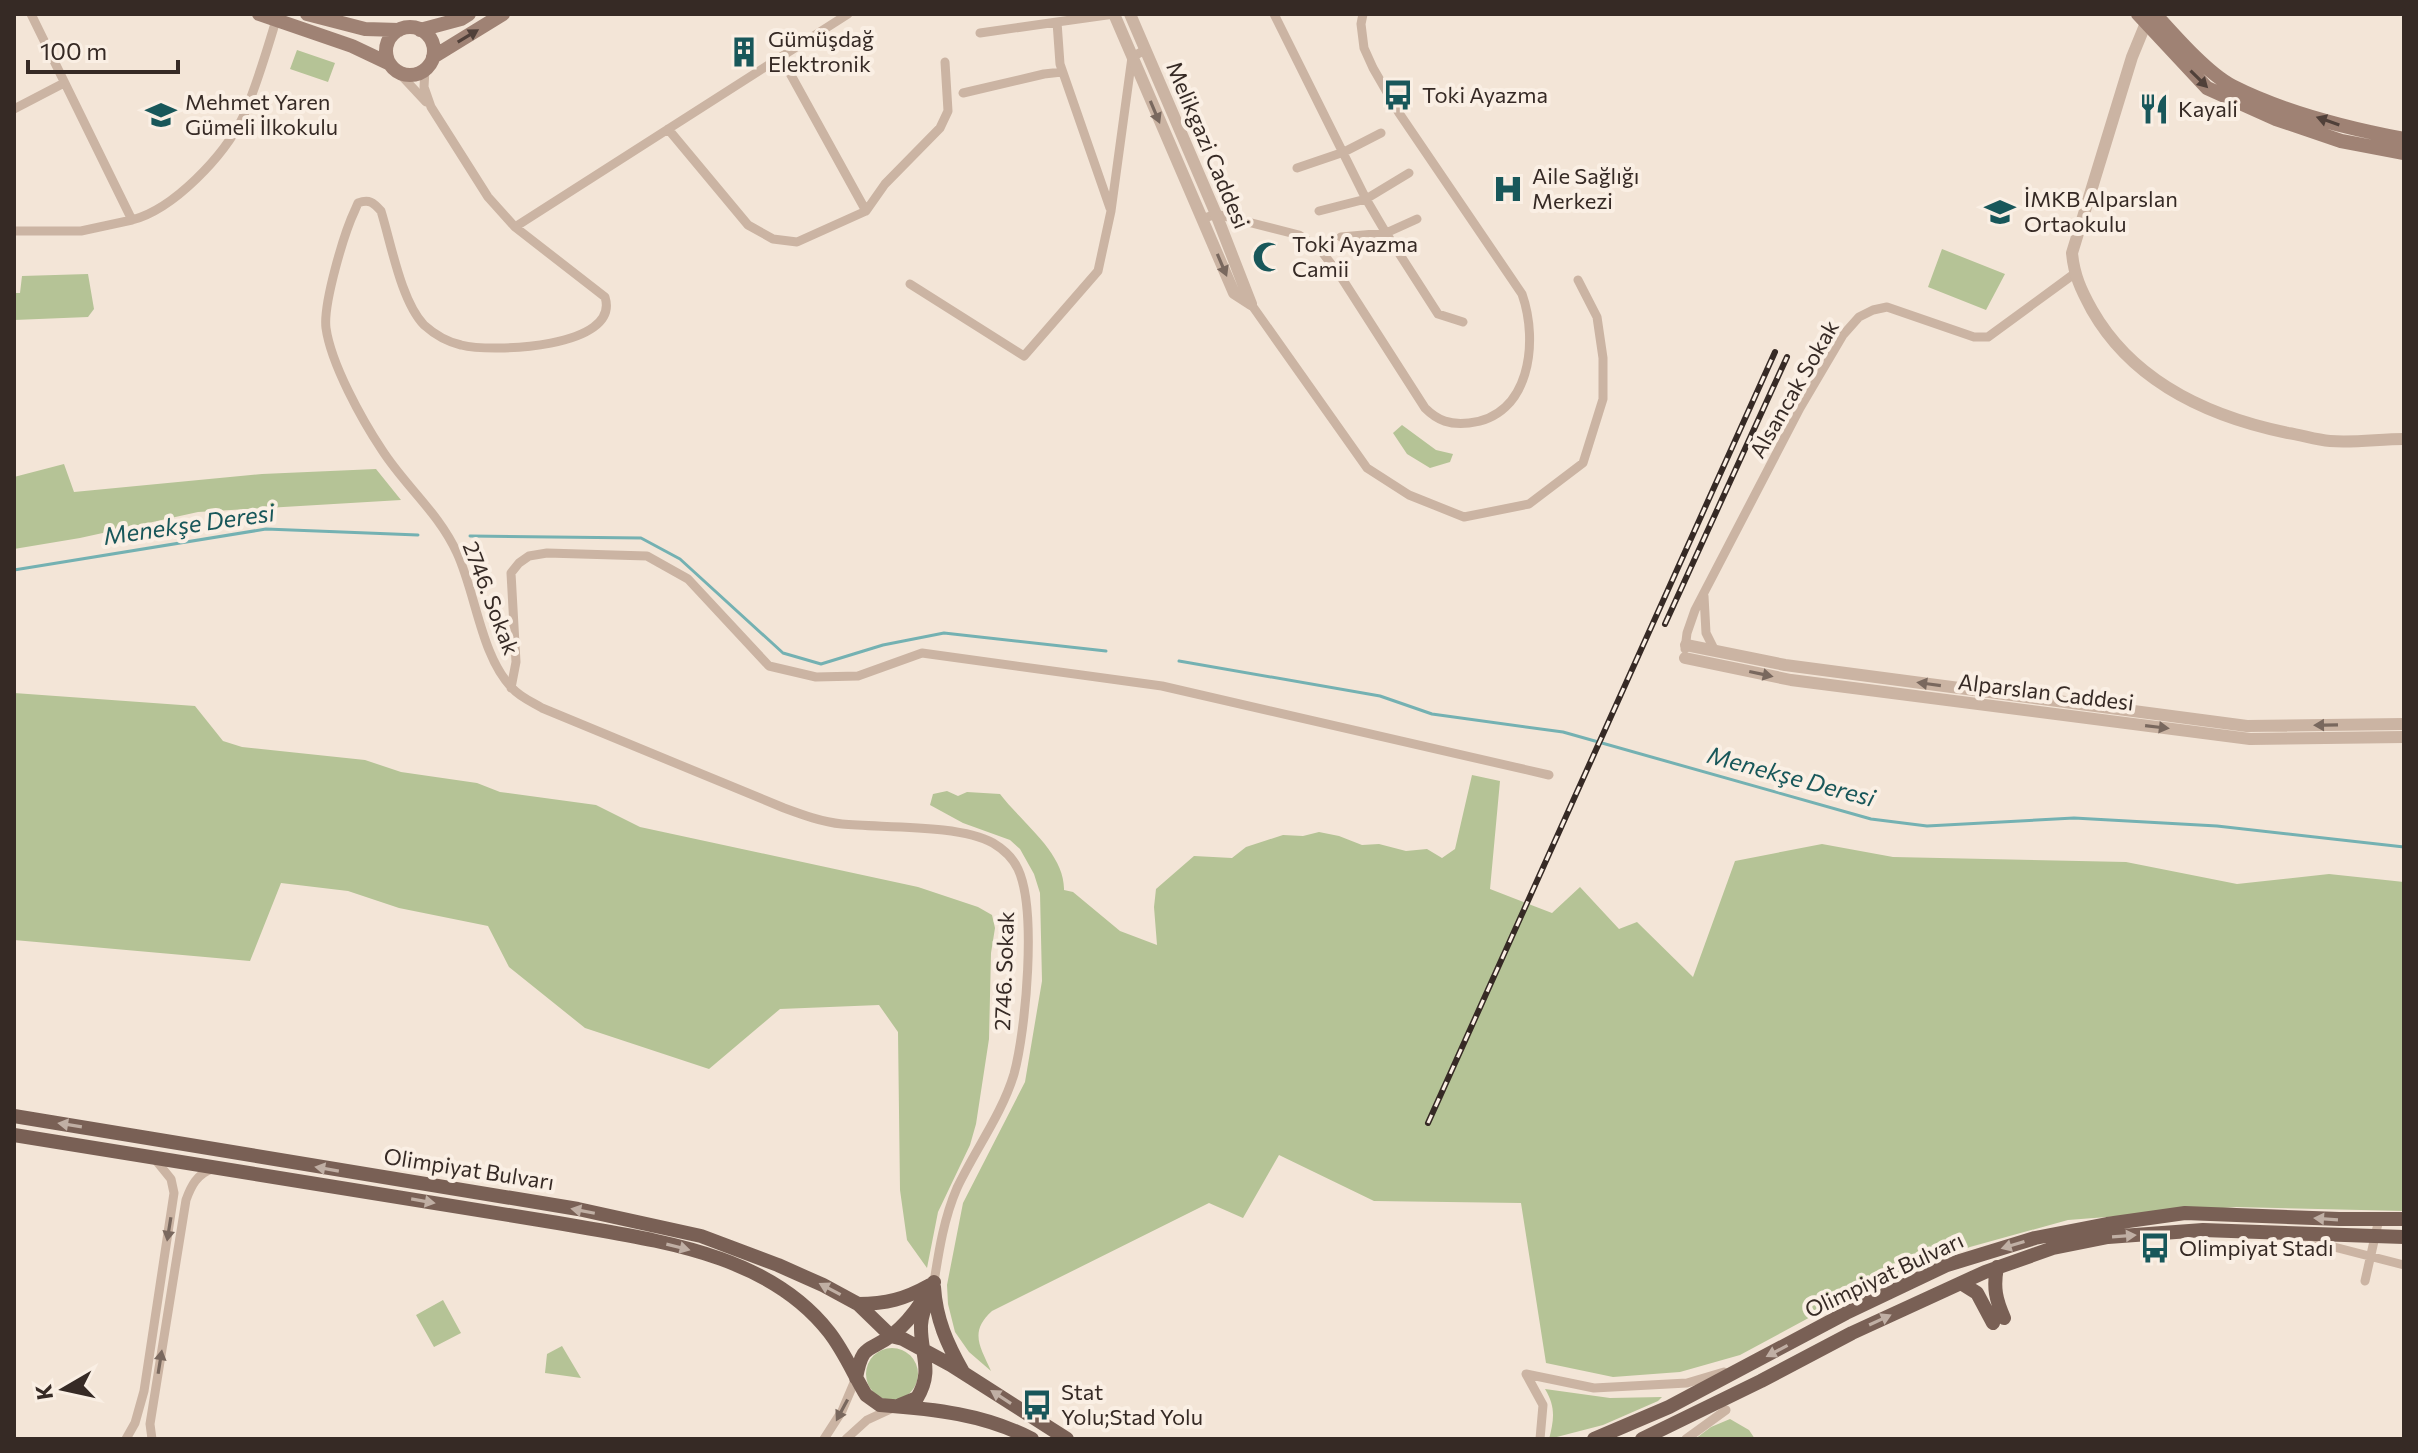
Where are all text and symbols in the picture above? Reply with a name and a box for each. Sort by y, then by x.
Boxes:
scale bar [28,24,178,74]
place label: Gümüşdağ Elektronik [768,25,874,77]
one-way arrow [457,29,479,43]
building icon: Gümüşdağ Elektronik [727,35,761,69]
text: 100 m [40,36,107,65]
street label: Melikgazi Caddesi [1161,57,1256,233]
one-way arrow [2189,69,2208,88]
bus stop icon: Toki Ayazma [1381,78,1415,112]
place label: Toki Ayazma [1422,81,1548,108]
place label: Mehmet Yaren Gümeli İlkokulu [185,88,338,140]
restaurant icon: Kayali [2137,92,2171,126]
place label: Kayali [2178,95,2238,122]
school or university icon: Mehmet Yaren Gümeli İlkokulu [144,98,178,132]
one-way arrow [1149,100,1162,123]
one-way arrow [2316,115,2340,127]
place label: Aile Sağlığı Merkezi [1532,162,1639,214]
hospital icon: Aile Sağlığı Merkezi [1491,172,1525,206]
place label: İMKB Alparslan Ortaokulu [2024,185,2178,237]
school or university icon: İMKB Alparslan Ortaokulu [1983,195,2017,229]
place label: Toki Ayazma Camii [1292,230,1418,282]
mosque icon: Toki Ayazma Camii [1251,240,1285,274]
one-way arrow [1215,253,1229,277]
street label: Alsancak Sokak [1743,315,1844,463]
water label: Menekşe Deresi [101,497,277,550]
street label: 2746. Sokak [457,537,525,658]
street label: Alparslan Caddesi [1957,667,2135,716]
one-way arrow [1749,668,1774,681]
one-way arrow [1916,677,1941,690]
one-way arrow [2313,719,2338,731]
one-way arrow [2145,721,2170,734]
water label: Menekşe Deresi [1704,739,1879,812]
street label: 2746. Sokak [988,911,1019,1031]
one-way arrow [58,1118,83,1131]
street label: Olimpiyat Bulvarı [382,1142,556,1195]
one-way arrow [314,1162,339,1174]
one-way arrow [411,1195,436,1207]
one-way arrow [571,1204,596,1216]
one-way arrow [2313,1212,2338,1225]
one-way arrow [162,1217,175,1242]
street label: Olimpiyat Bulvarı [1800,1226,1967,1323]
one-way arrow [2112,1229,2137,1242]
bus stop icon: Olimpiyat Stadı [2138,1231,2172,1265]
place label: Olimpiyat Stadı [2179,1234,2334,1261]
one-way arrow [2001,1239,2025,1252]
one-way arrow [666,1242,691,1254]
one-way arrow [819,1283,841,1297]
one-way arrow [1868,1313,1892,1327]
one-way arrow [1765,1344,1788,1358]
north arrow [24,1349,104,1429]
one-way arrow [154,1349,167,1374]
place label: Stat Yolu;Stad Yolu [1061,1378,1203,1430]
text: K [29,1383,58,1402]
bus stop icon: Stat Yolu;Stad Yolu [1020,1388,1054,1422]
one-way arrow [990,1390,1012,1405]
one-way arrow [835,1398,848,1421]

